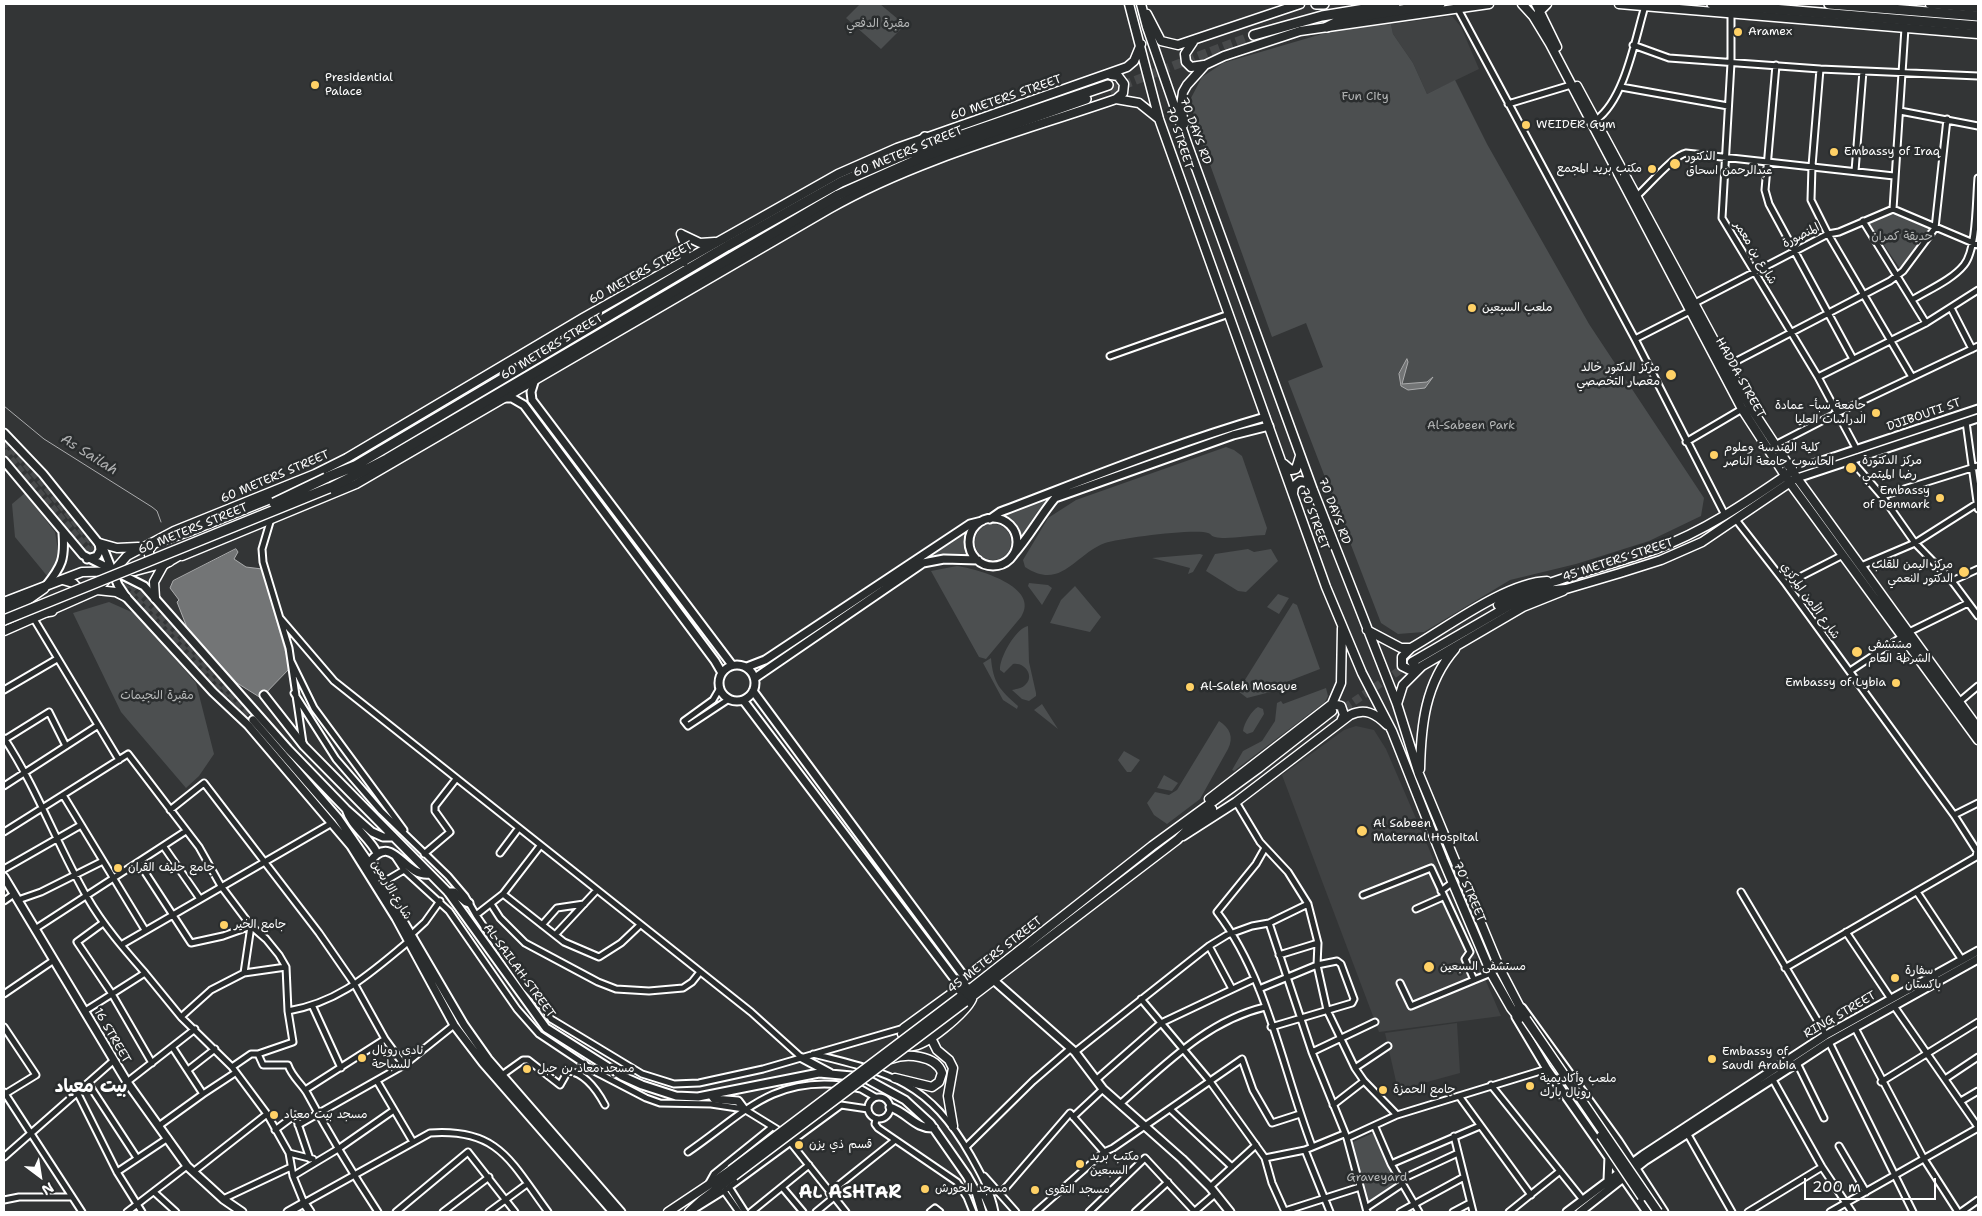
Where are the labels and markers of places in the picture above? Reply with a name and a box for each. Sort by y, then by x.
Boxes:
place label: Aramex [1748,25,1792,39]
marker: Aramex [1732,26,1744,38]
place label: Presidential Palace [325,71,393,99]
marker: Presidential Palace [309,79,321,91]
place label: WEIDER Gym [1536,118,1616,132]
marker: WEIDER Gym [1520,119,1532,131]
place label: Embassy of Iraq [1844,145,1940,159]
marker: Embassy of Iraq [1828,146,1840,158]
place label: الدكتور عبدالرحمن اسحاق [1686,150,1773,178]
marker: الدكتور عبدالرحمن اسحاق [1668,157,1682,171]
place label: مكتب بريد المجمع [1557,162,1642,176]
marker: مكتب بريد المجمع [1646,163,1658,175]
place label: ملعب السبعين [1482,301,1553,315]
marker: ملعب السبعين [1466,302,1478,314]
place label: مركز الدكتور خالد معصار التخصصي [1577,361,1660,389]
marker: مركز الدكتور خالد معصار التخصصي [1664,368,1678,382]
place label: جامعة سبأ- عمادة الدراسات العليا [1775,399,1866,427]
marker: جامعة سبأ- عمادة الدراسات العليا [1870,407,1882,419]
place label: كلية الهندسة وعلوم الحاسوب جامعة الناصر [1724,441,1834,469]
marker: كلية الهندسة وعلوم الحاسوب جامعة الناصر [1708,449,1720,461]
place label: مركز الدكتورة رضا الميتمي [1862,454,1922,482]
marker: مركز الدكتورة رضا الميتمي [1844,461,1858,475]
place label: Embassy of Denmark [1863,484,1930,512]
marker: Embassy of Denmark [1934,492,1946,504]
place label: مركز اليمن للقلب الدكتور النعمي [1872,558,1953,586]
marker: مركز اليمن للقلب الدكتور النعمي [1957,565,1971,579]
place label: مستشفى الشرطة العام [1868,638,1931,666]
marker: مستشفى الشرطة العام [1850,645,1864,659]
place label: Embassy of Lybia [1785,676,1886,690]
marker: Embassy of Lybia [1890,677,1902,689]
place label: Al-Saleh Mosque [1200,680,1297,694]
marker: Al-Saleh Mosque [1184,681,1196,693]
place label: Al Sabeen Maternal Hospital [1373,817,1478,845]
marker: Al Sabeen Maternal Hospital [1355,824,1369,838]
place label: جامع حليف القران [128,861,215,875]
marker: جامع حليف القران [112,862,124,874]
place label: جامع الخير [234,918,286,932]
marker: جامع الخير [218,919,230,931]
marker: مستشفى السبعين [1422,960,1436,974]
place label: مستشفى السبعين [1440,960,1526,974]
place label: سفارة باكستان [1905,964,1941,992]
marker: سفارة باكستان [1889,972,1901,984]
place label: نادي رويال للسباحة [372,1044,423,1072]
place label: Embassy of Saudi Arabia [1722,1045,1796,1073]
marker: نادي رويال للسباحة [356,1052,368,1064]
marker: Embassy of Saudi Arabia [1706,1053,1718,1065]
place label: مسجد معاذ بن جبل [537,1062,634,1076]
marker: مسجد معاذ بن جبل [521,1063,533,1075]
place label: ملعب وأكاديمية رويال بارك [1540,1072,1617,1100]
marker: ملعب وأكاديمية رويال بارك [1524,1080,1536,1092]
place label: جامع الحمزة [1393,1083,1455,1097]
marker: جامع الحمزة [1377,1084,1389,1096]
place label: مسجد بيت معياد [284,1108,368,1122]
marker: مسجد بيت معياد [268,1109,280,1121]
place label: قسم ذي يزن [809,1138,872,1152]
marker: قسم ذي يزن [793,1139,805,1151]
place label: مكتب بريد السبعين [1090,1150,1139,1178]
marker: مكتب بريد السبعين [1074,1158,1086,1170]
place label: مسجد الحورش [935,1182,1008,1196]
marker: مسجد الحورش [919,1183,931,1195]
place label: مسجد التقوى [1045,1183,1110,1197]
marker: مسجد التقوى [1029,1184,1041,1196]

